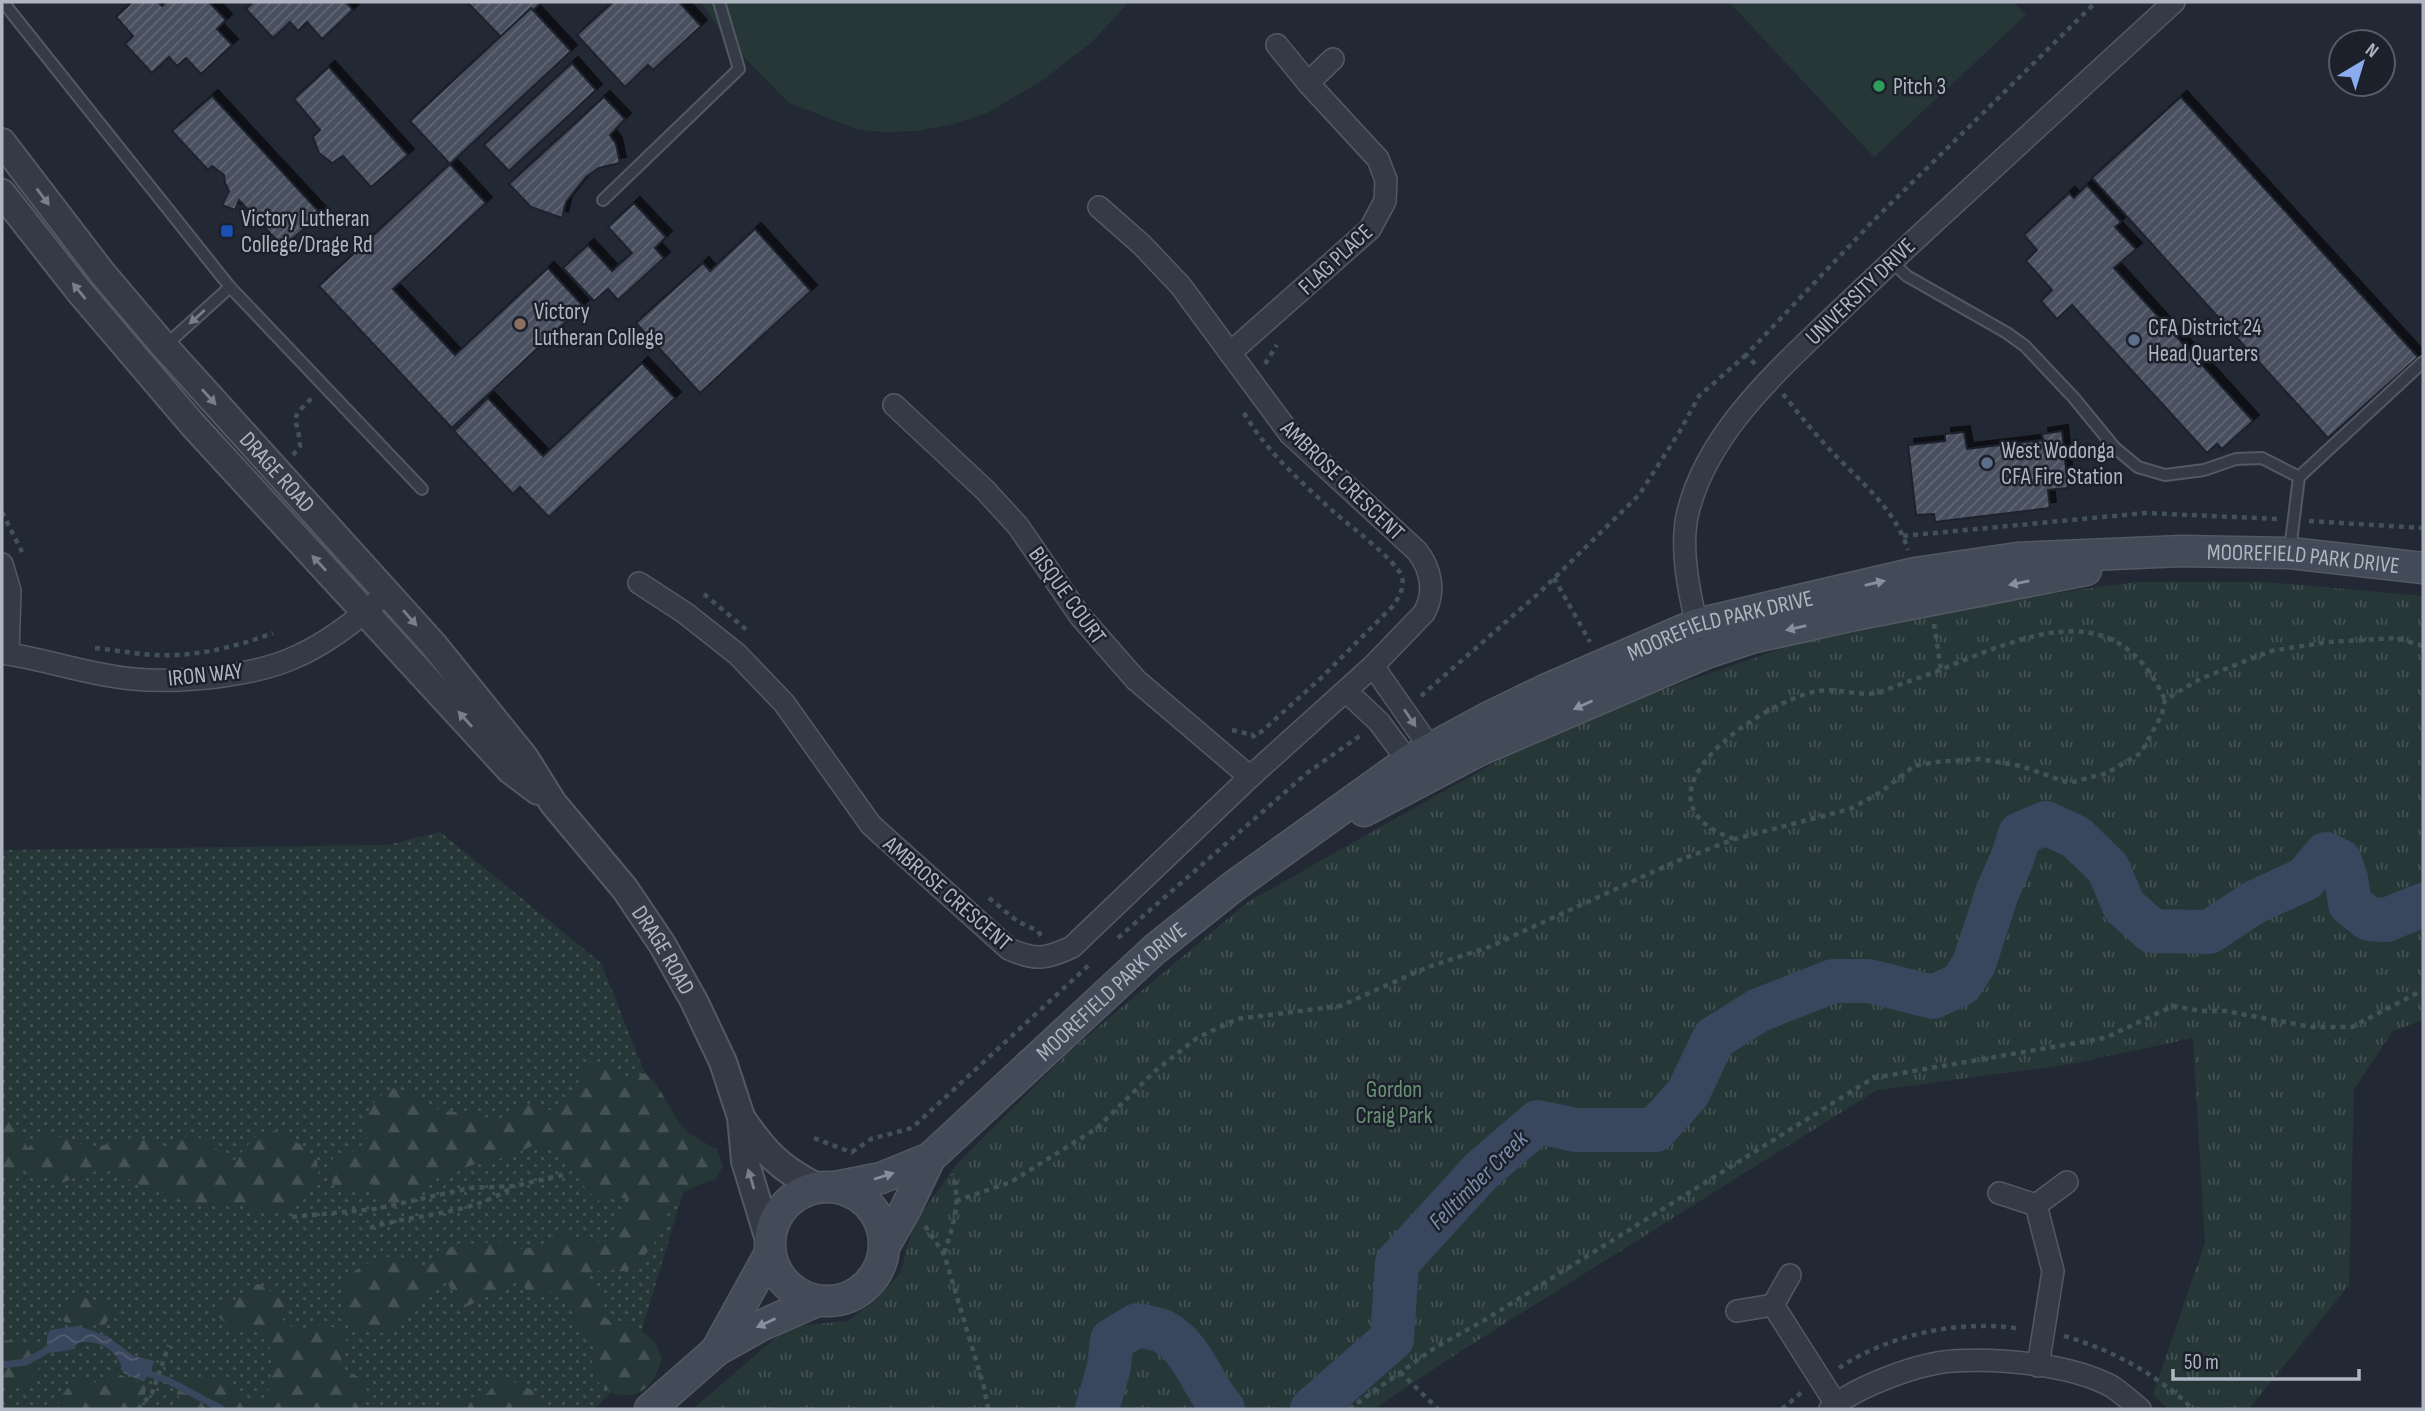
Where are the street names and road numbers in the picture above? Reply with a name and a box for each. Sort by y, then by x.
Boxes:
street label: FLAG PLACE [1293,218,1379,301]
street label: UNIVERSITY DRIVE [1800,232,1921,351]
street label: AMBROSE CRESCENT [1274,414,1410,547]
street label: DRAGE ROAD [233,426,320,519]
street label: MOOREFIELD PARK DRIVE [2207,538,2401,580]
street label: BISQUE COURT [1022,541,1112,650]
street label: MOOREFIELD PARK DRIVE [1623,584,1816,668]
street label: IRON WAY [166,657,244,693]
street label: AMBROSE CRESCENT [877,830,1017,957]
street label: DRAGE ROAD [625,901,701,1000]
street label: MOOREFIELD PARK DRIVE [1031,916,1192,1067]

